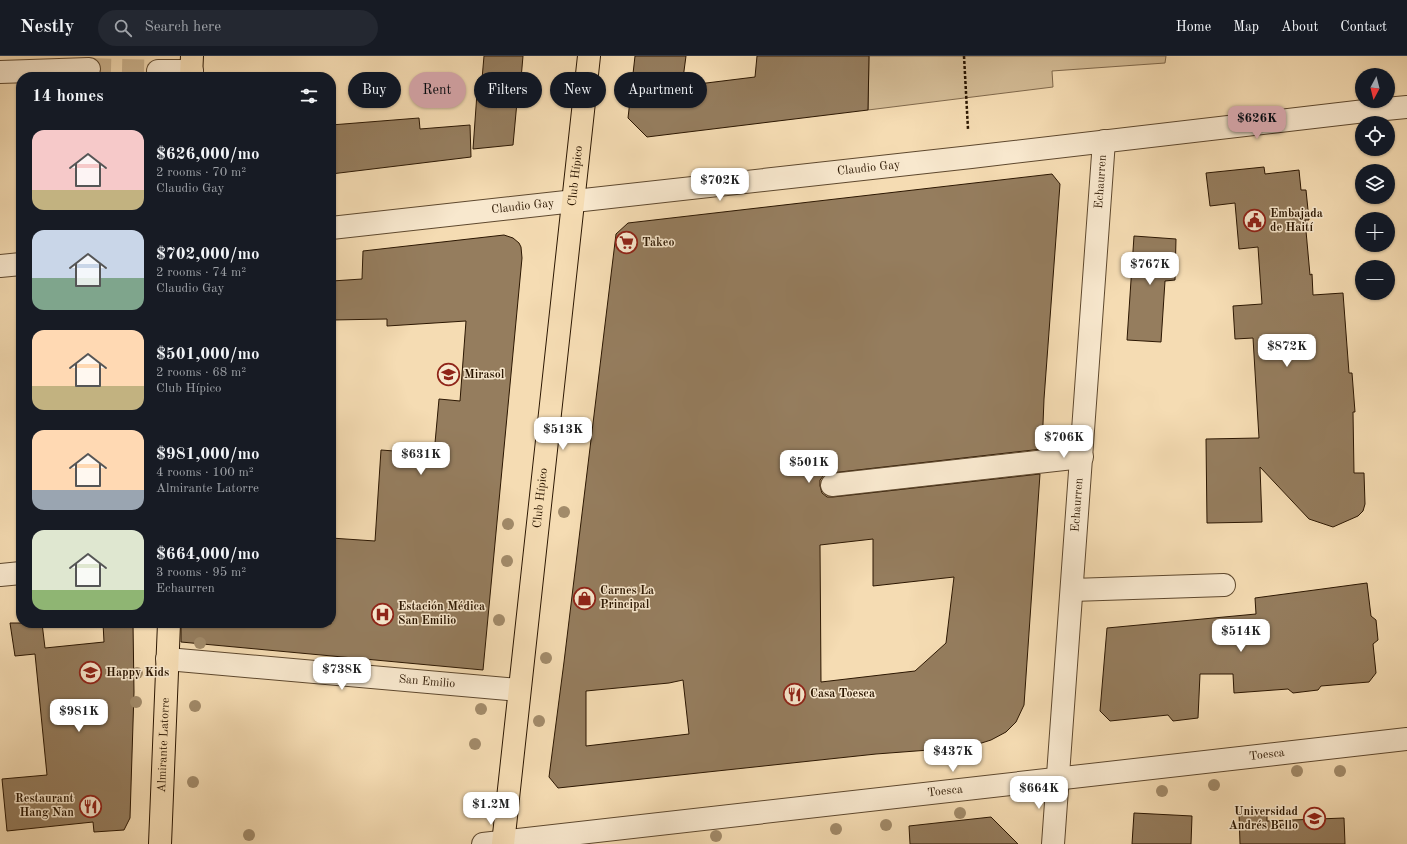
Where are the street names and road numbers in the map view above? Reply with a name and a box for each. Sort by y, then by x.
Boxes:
street label: Club Hípico [567,145,585,207]
street label: Echaurren [1093,154,1109,209]
street label: Claudio Gay [837,159,901,178]
street label: Claudio Gay [491,197,556,216]
street label: Club Hípico [532,467,550,529]
street label: Echaurren [1070,477,1086,532]
street label: San Emilio [398,673,456,690]
street label: Almirante Latorre [156,697,172,793]
street label: Toesca [1249,747,1285,763]
street label: Toesca [927,784,963,799]

